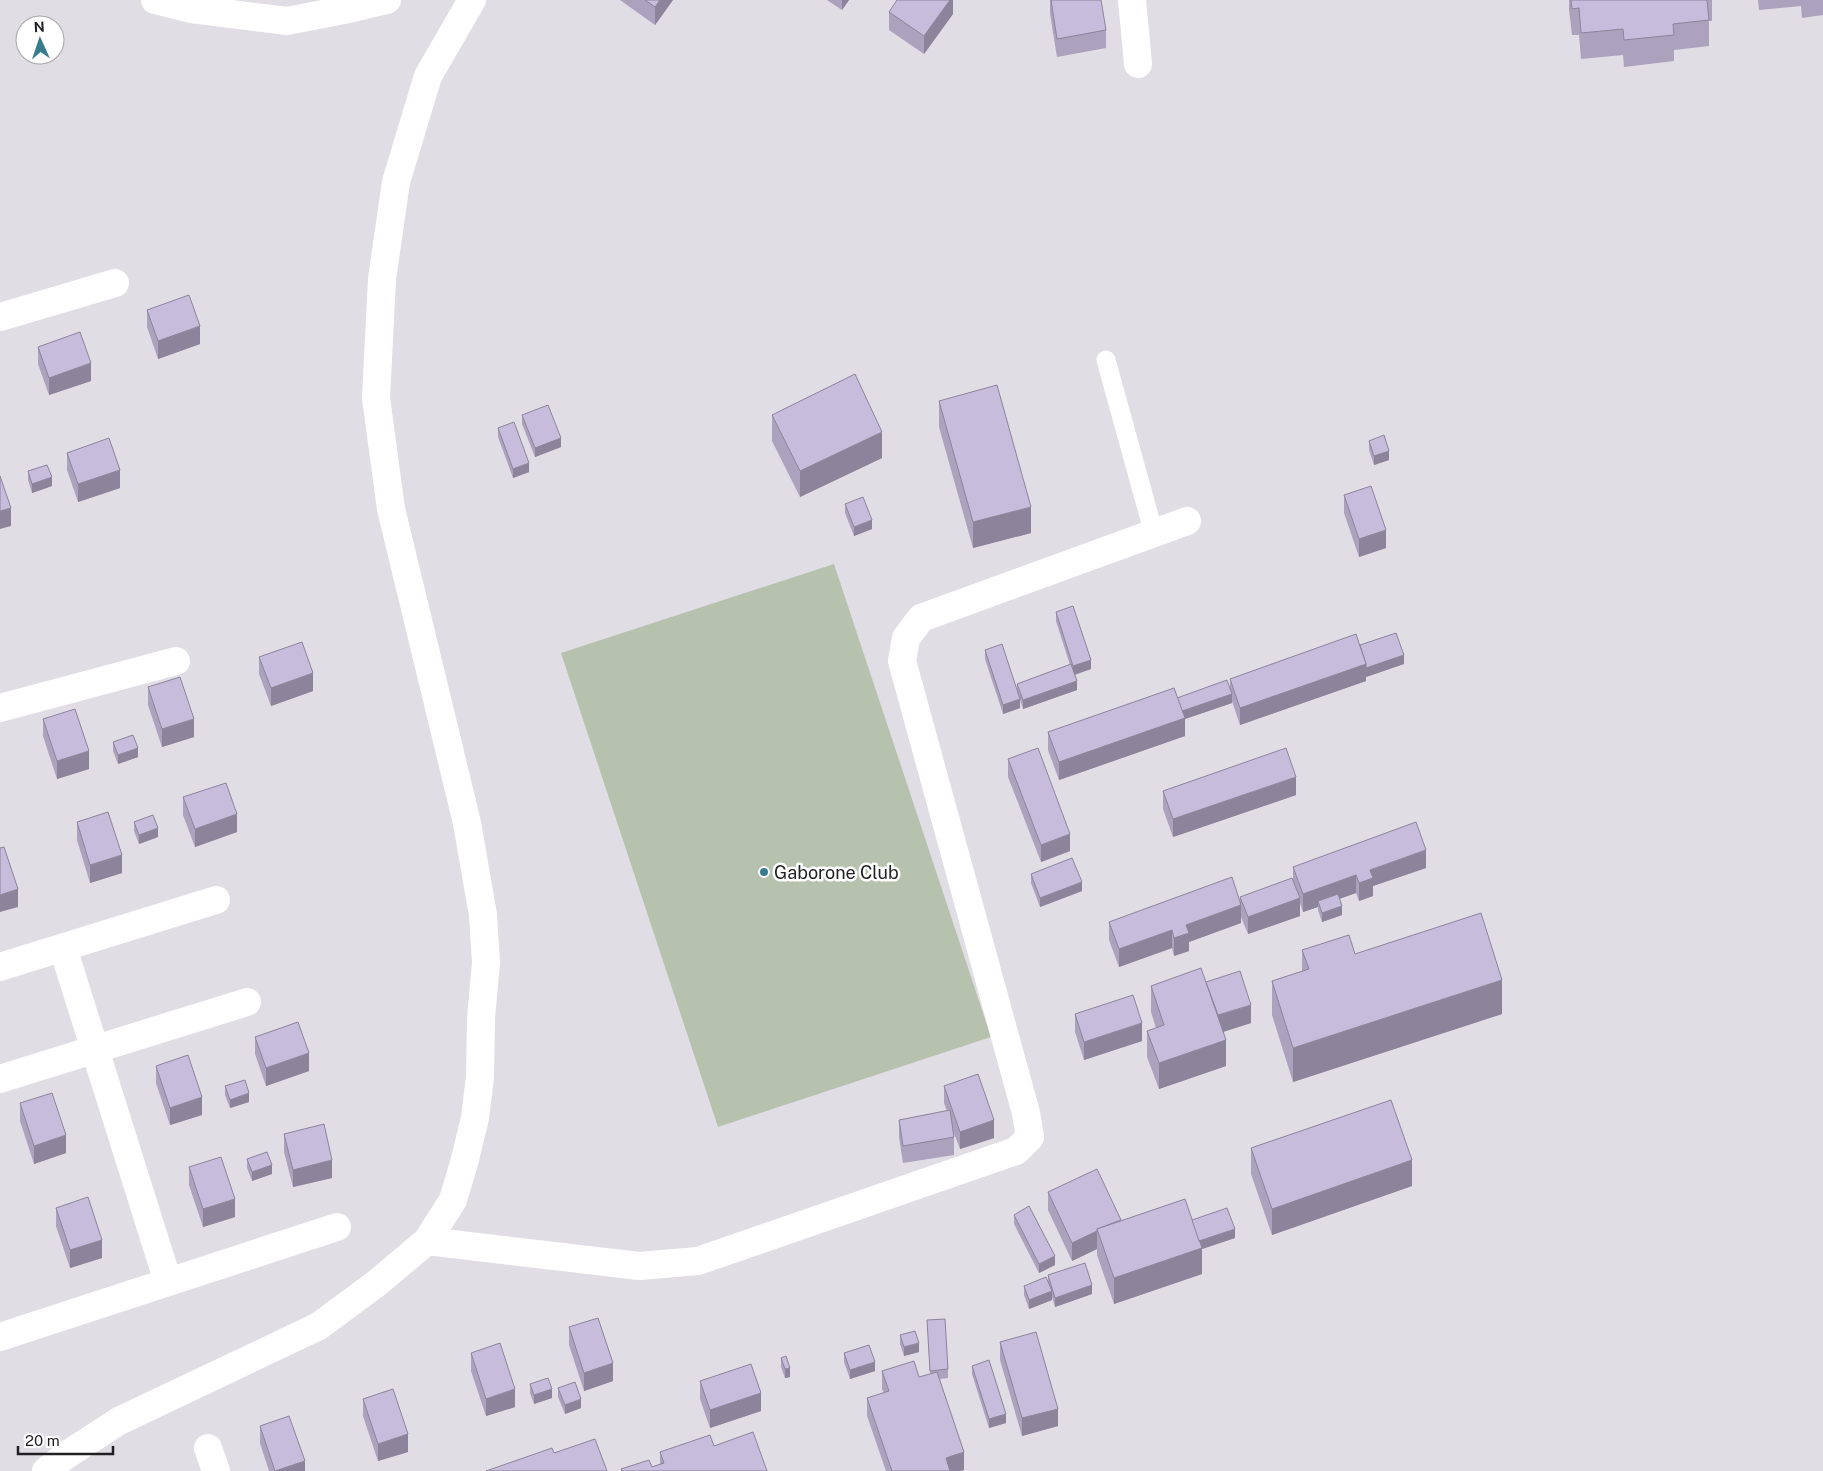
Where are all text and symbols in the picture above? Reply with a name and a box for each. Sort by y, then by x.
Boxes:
north arrow [15,15,65,65]
text: N [33,19,45,35]
place label: Gaborone Club [774,862,899,883]
marker: Gaborone Club [758,866,770,878]
scale bar [18,1424,112,1456]
text: 20 m [25,1432,60,1449]

